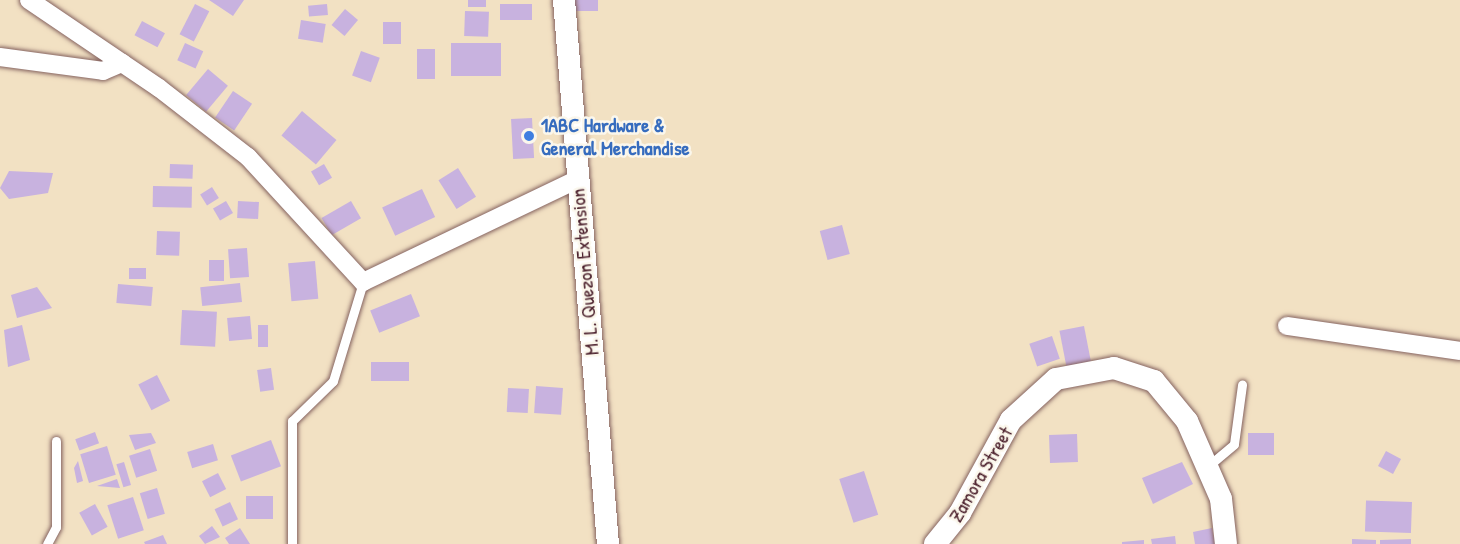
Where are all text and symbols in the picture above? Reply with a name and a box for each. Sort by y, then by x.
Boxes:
place label: 1ABC Hardware & General Merchandise [541,112,690,159]
marker: 1ABC Hardware & General Merchandise [522,129,536,143]
street label: M. L. Quezon Extension [565,188,603,356]
street label: Zamora Street [943,422,1017,526]

